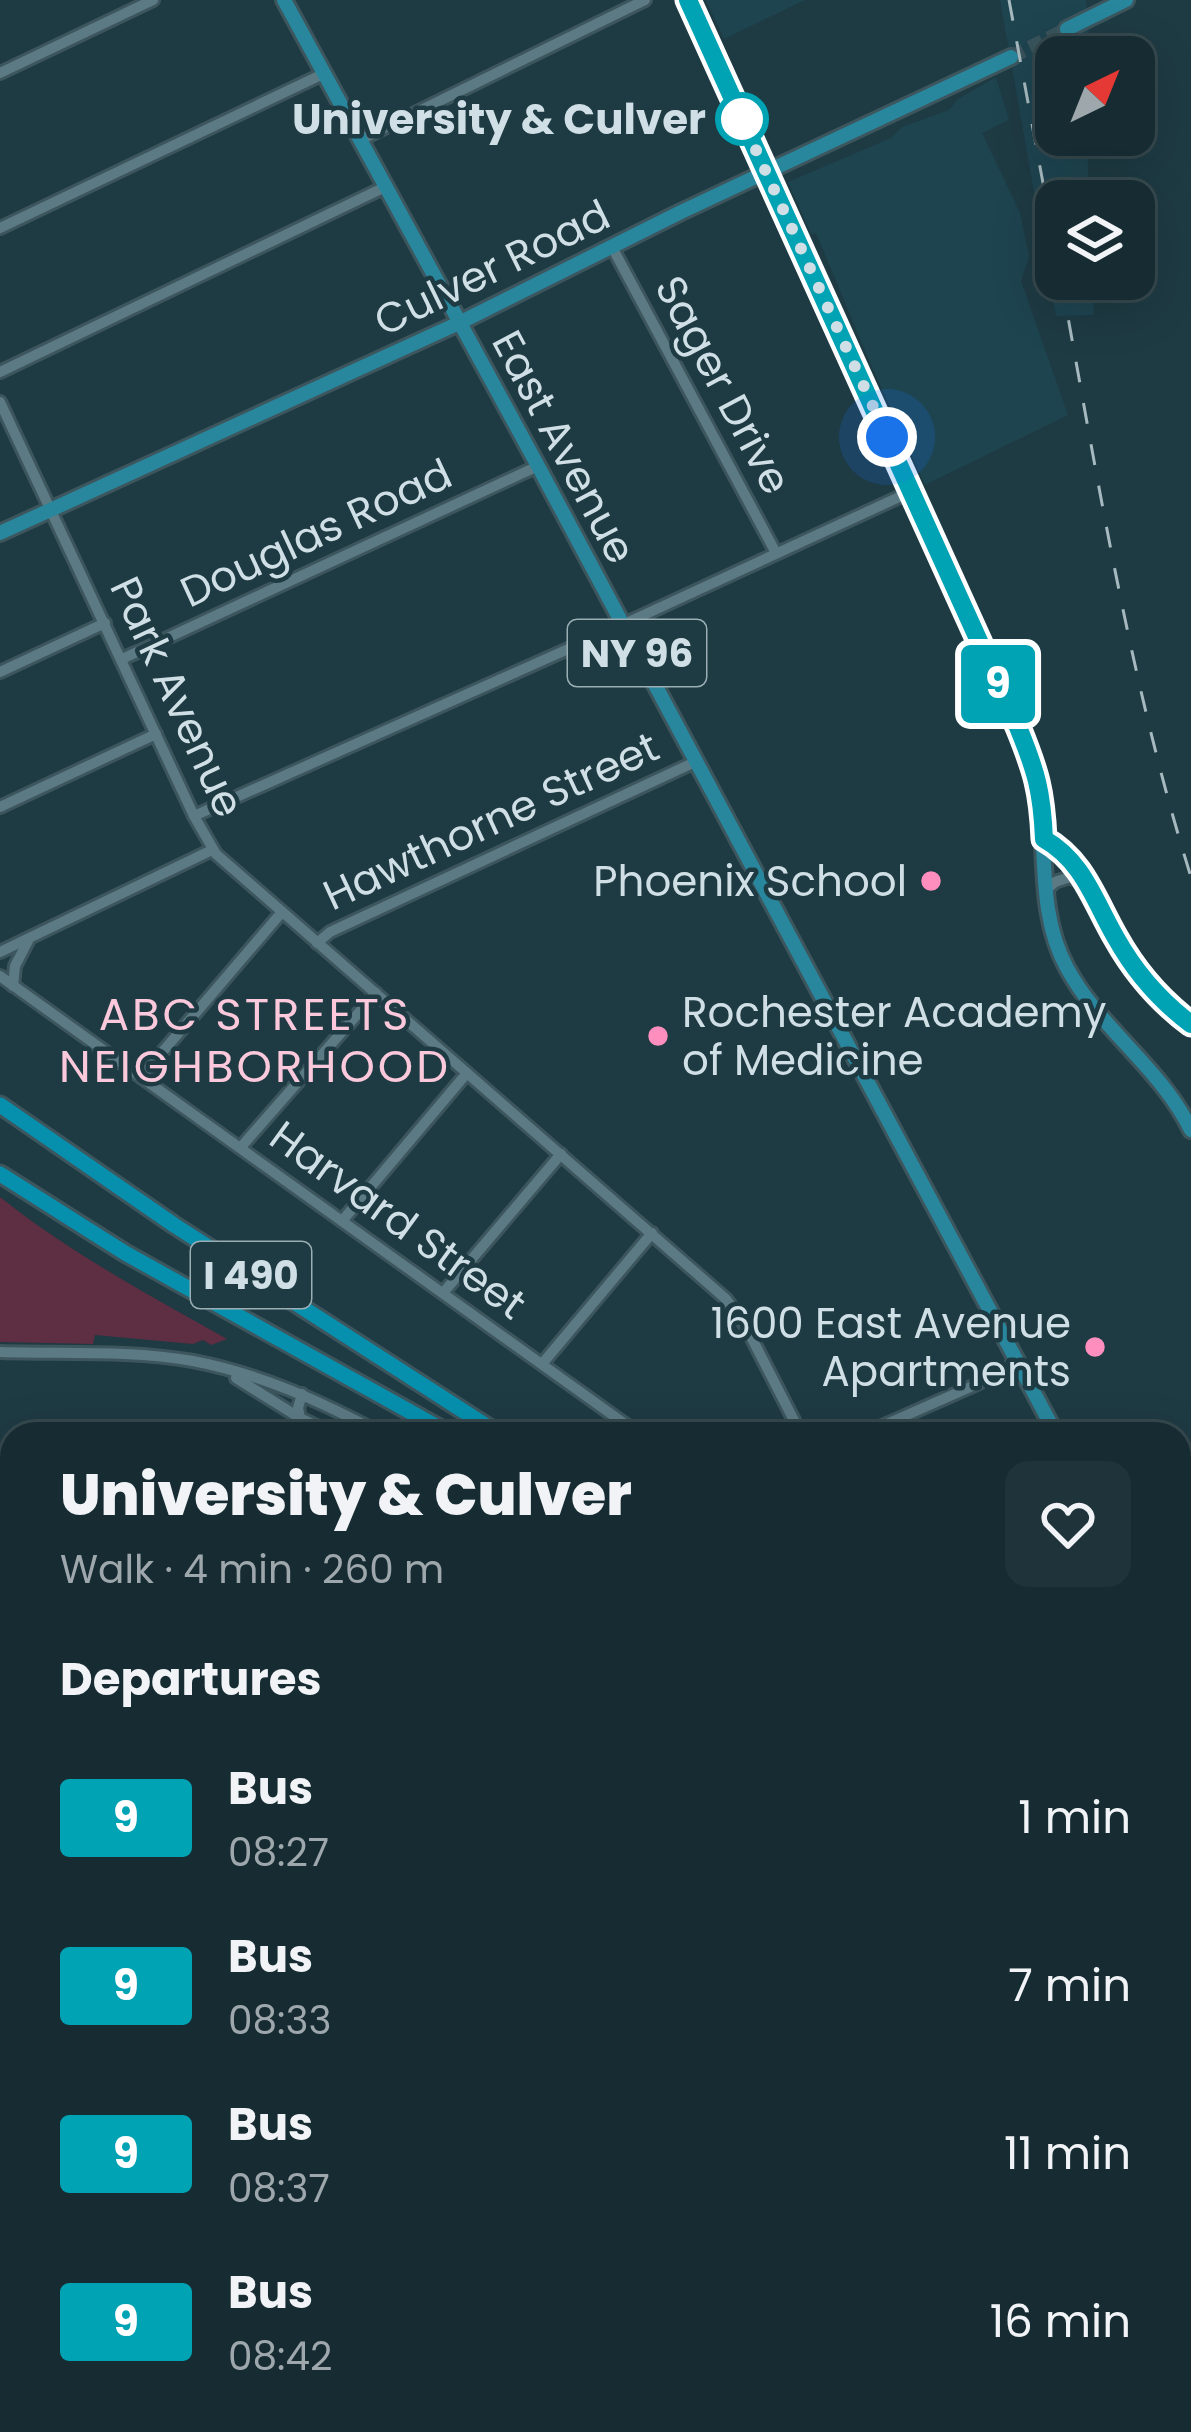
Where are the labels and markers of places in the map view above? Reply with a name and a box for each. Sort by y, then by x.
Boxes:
place label: University & Culver [292,90,706,149]
marker: University & Culver [717,94,767,144]
place label: Phoenix School [593,852,907,911]
marker: Phoenix School [918,868,944,894]
place label: Rochester Academy of Medicine [682,983,1107,1090]
marker: Rochester Academy of Medicine [645,1023,671,1049]
place label: 1600 East Avenue Apartments [711,1294,1071,1401]
marker: 1600 East Avenue Apartments [1082,1334,1108,1360]

